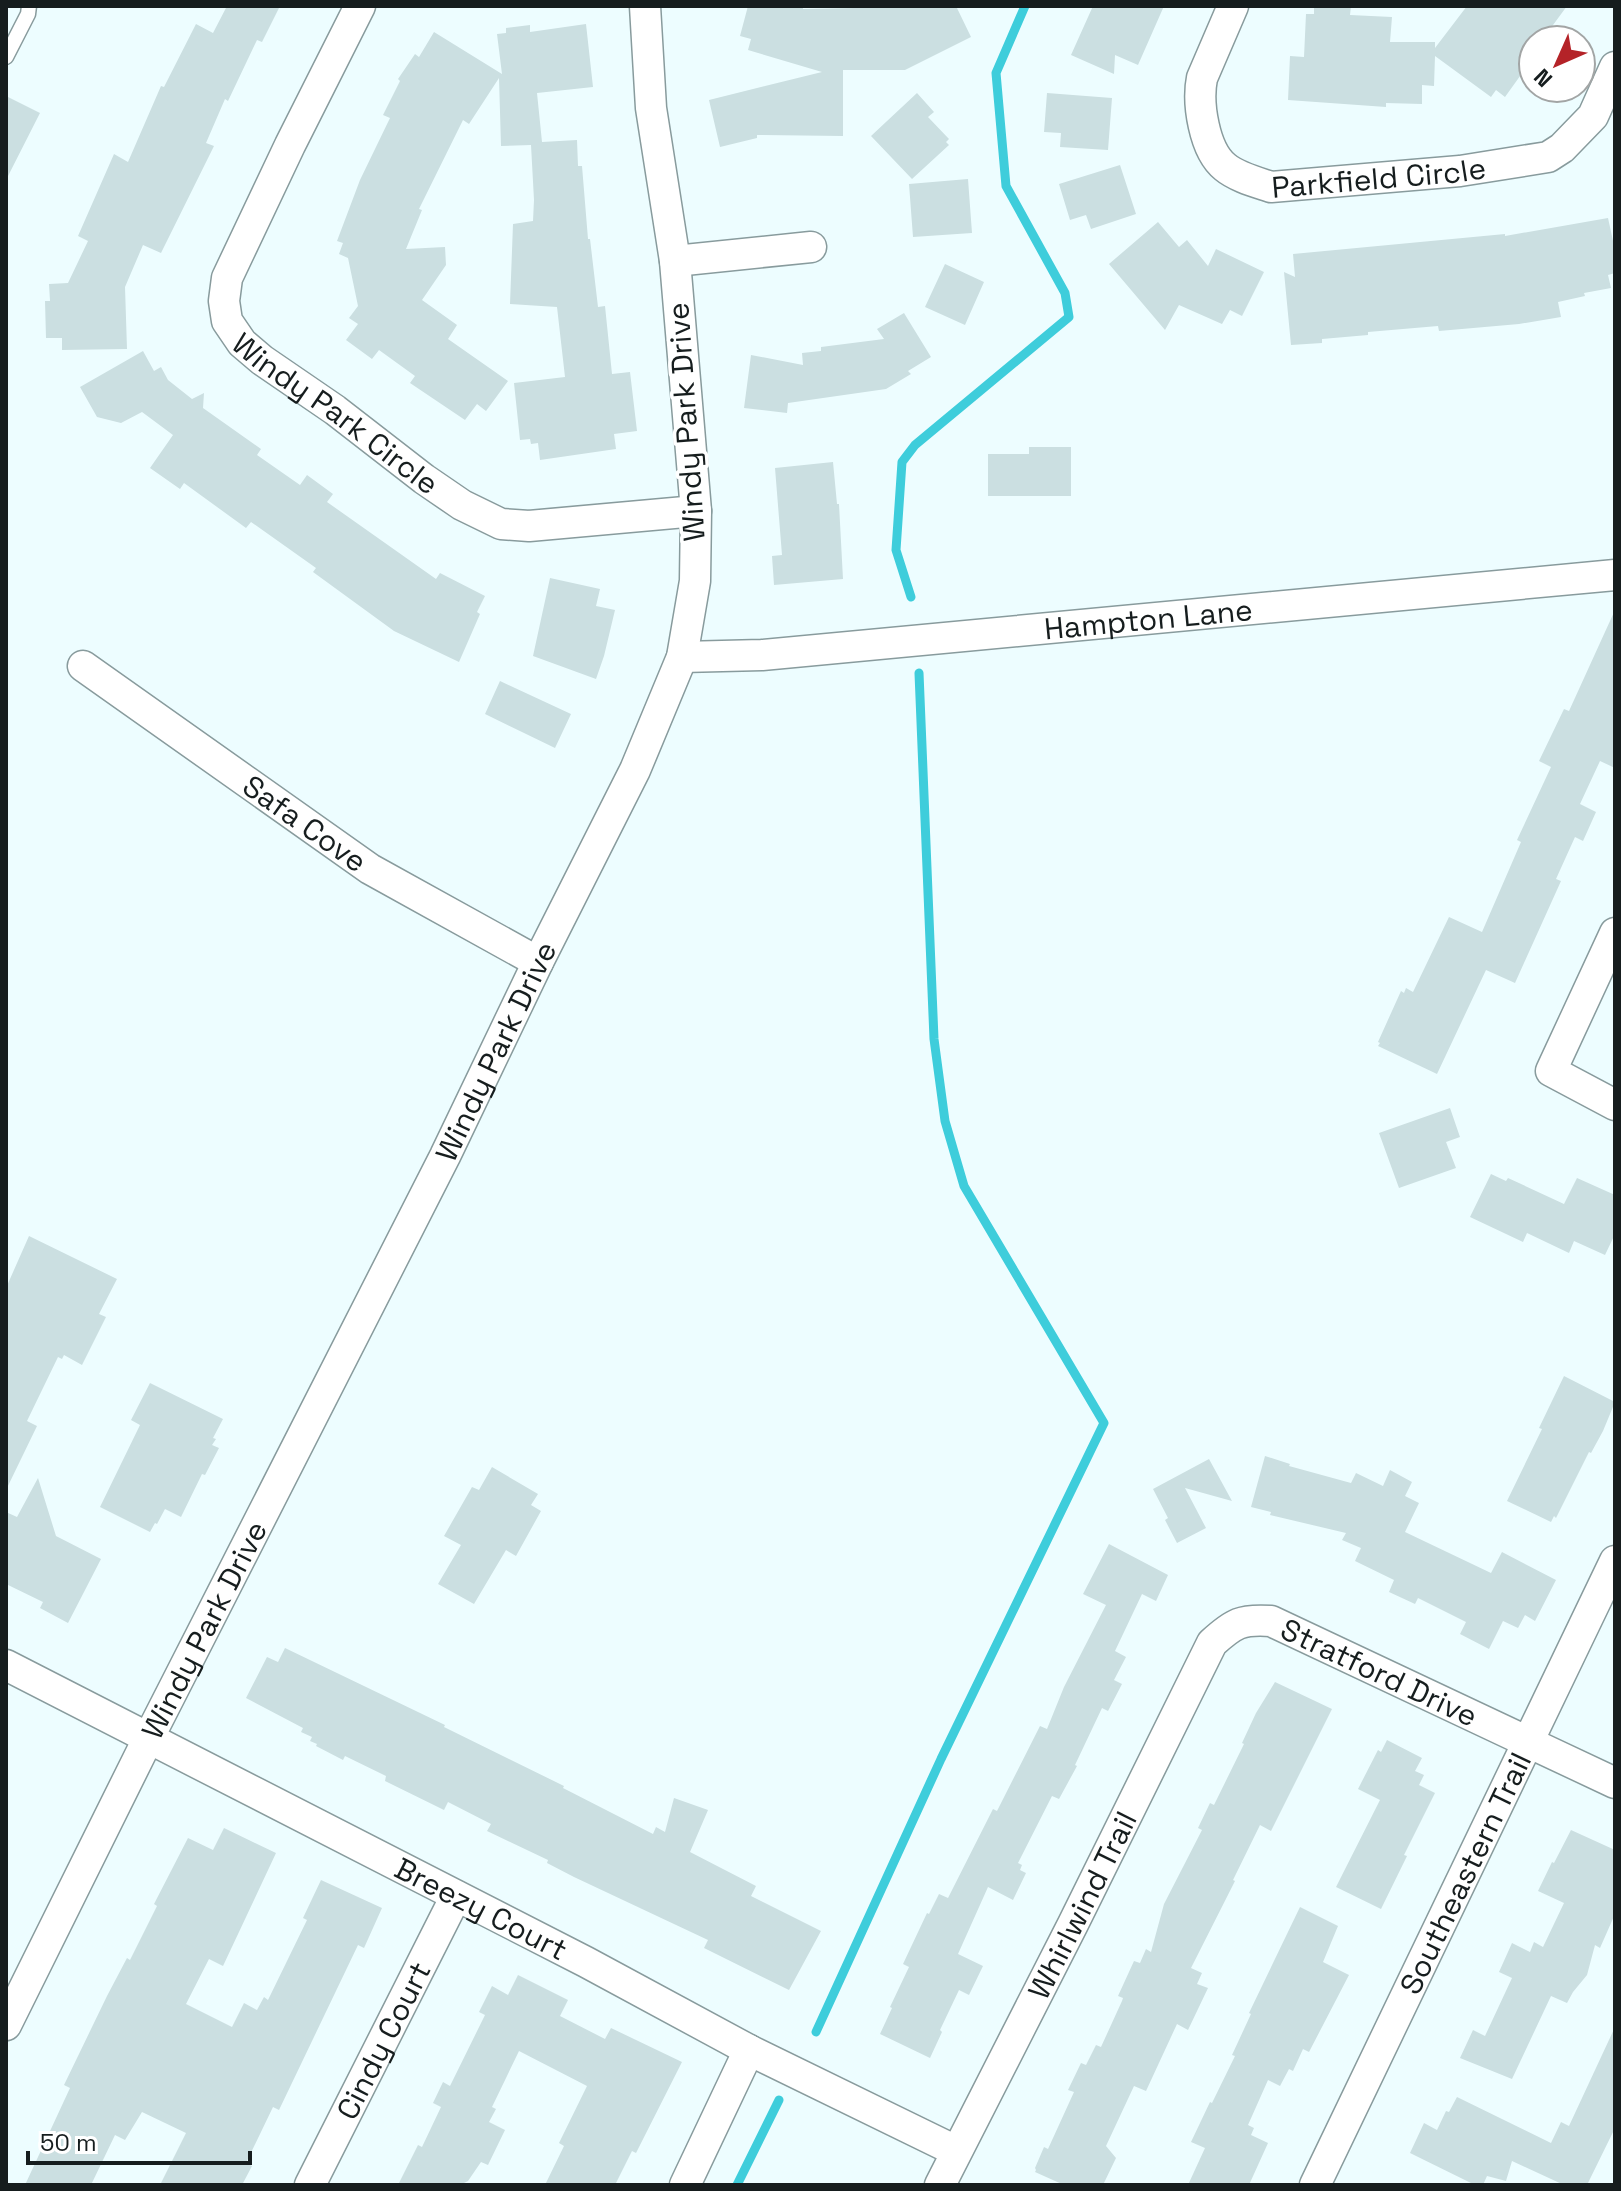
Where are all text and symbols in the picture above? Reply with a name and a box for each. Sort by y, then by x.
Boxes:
north arrow [1517,24,1597,104]
text: N [1528,63,1558,93]
street label: Parkfield Circle [1270,148,1489,206]
street label: Windy Park Drive [658,301,714,543]
street label: Windy Park Circle [224,324,446,503]
street label: Hampton Lane [1042,590,1254,648]
street label: Safa Cove [235,766,375,880]
street label: Windy Park Drive [426,934,565,1167]
street label: Windy Park Drive [132,1514,275,1745]
street label: Stratford Drive [1275,1609,1484,1735]
street label: Southeastern Trail [1390,1746,1540,2000]
street label: Whirlwind Trail [1019,1805,1145,2005]
street label: Breezy Court [388,1848,574,1969]
street label: Cindy Court [327,1955,439,2126]
scale bar [28,2115,250,2165]
text: 50 m [40,2127,97,2158]

